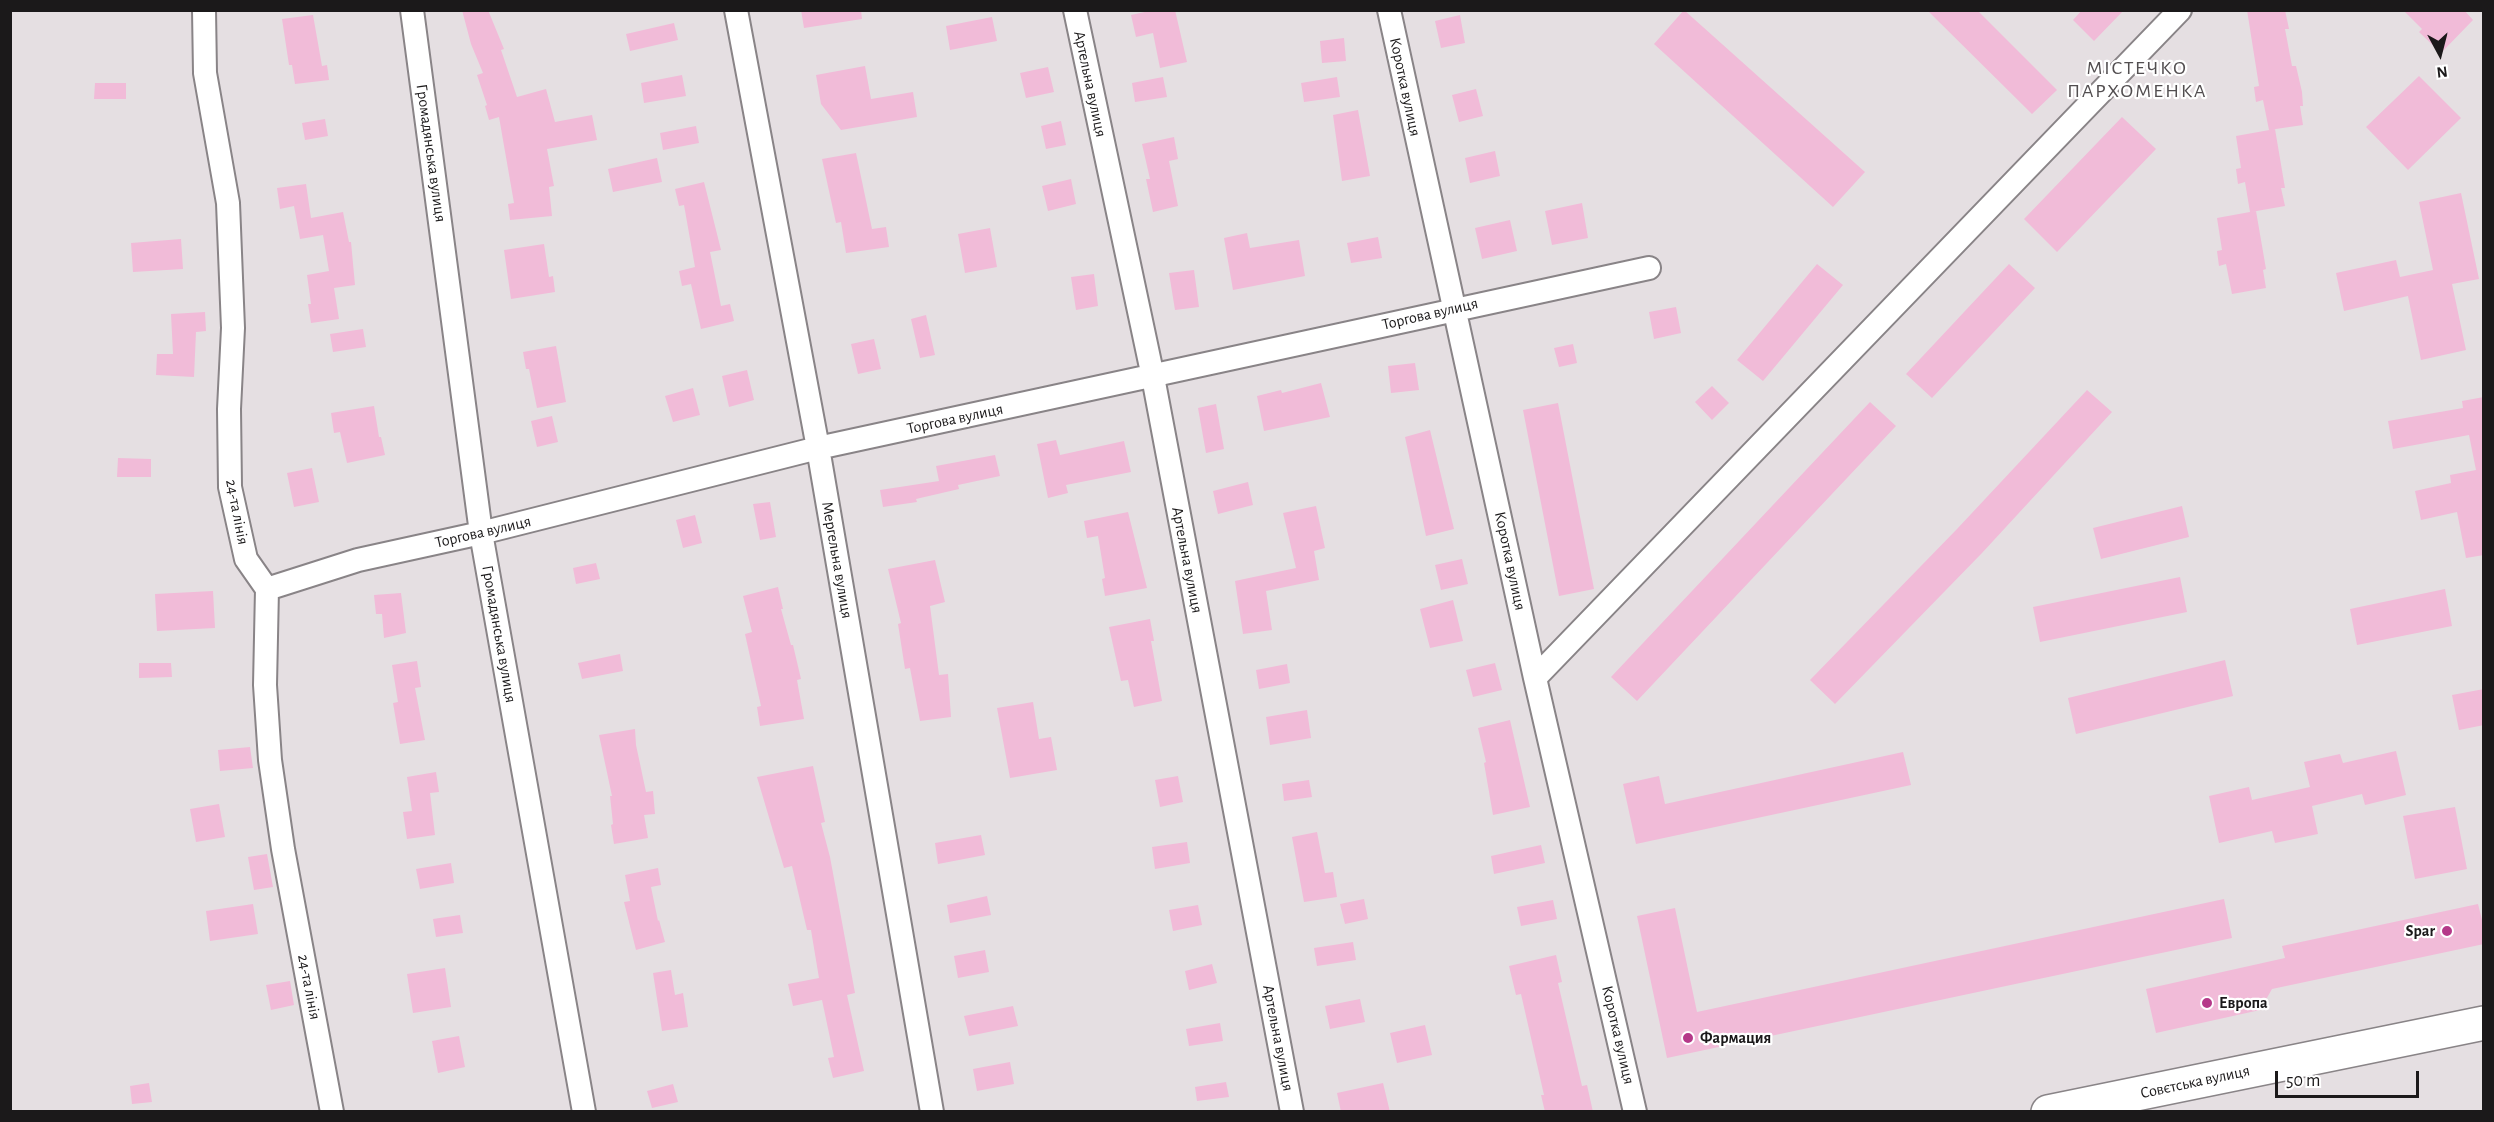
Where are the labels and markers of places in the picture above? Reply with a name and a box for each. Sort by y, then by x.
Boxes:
place label: Spar [2406,921,2435,941]
marker: Spar [2440,924,2454,938]
place label: Европа [2219,993,2268,1013]
marker: Европа [2200,996,2214,1010]
place label: Фармация [1700,1028,1771,1048]
marker: Фармация [1681,1031,1695,1045]

